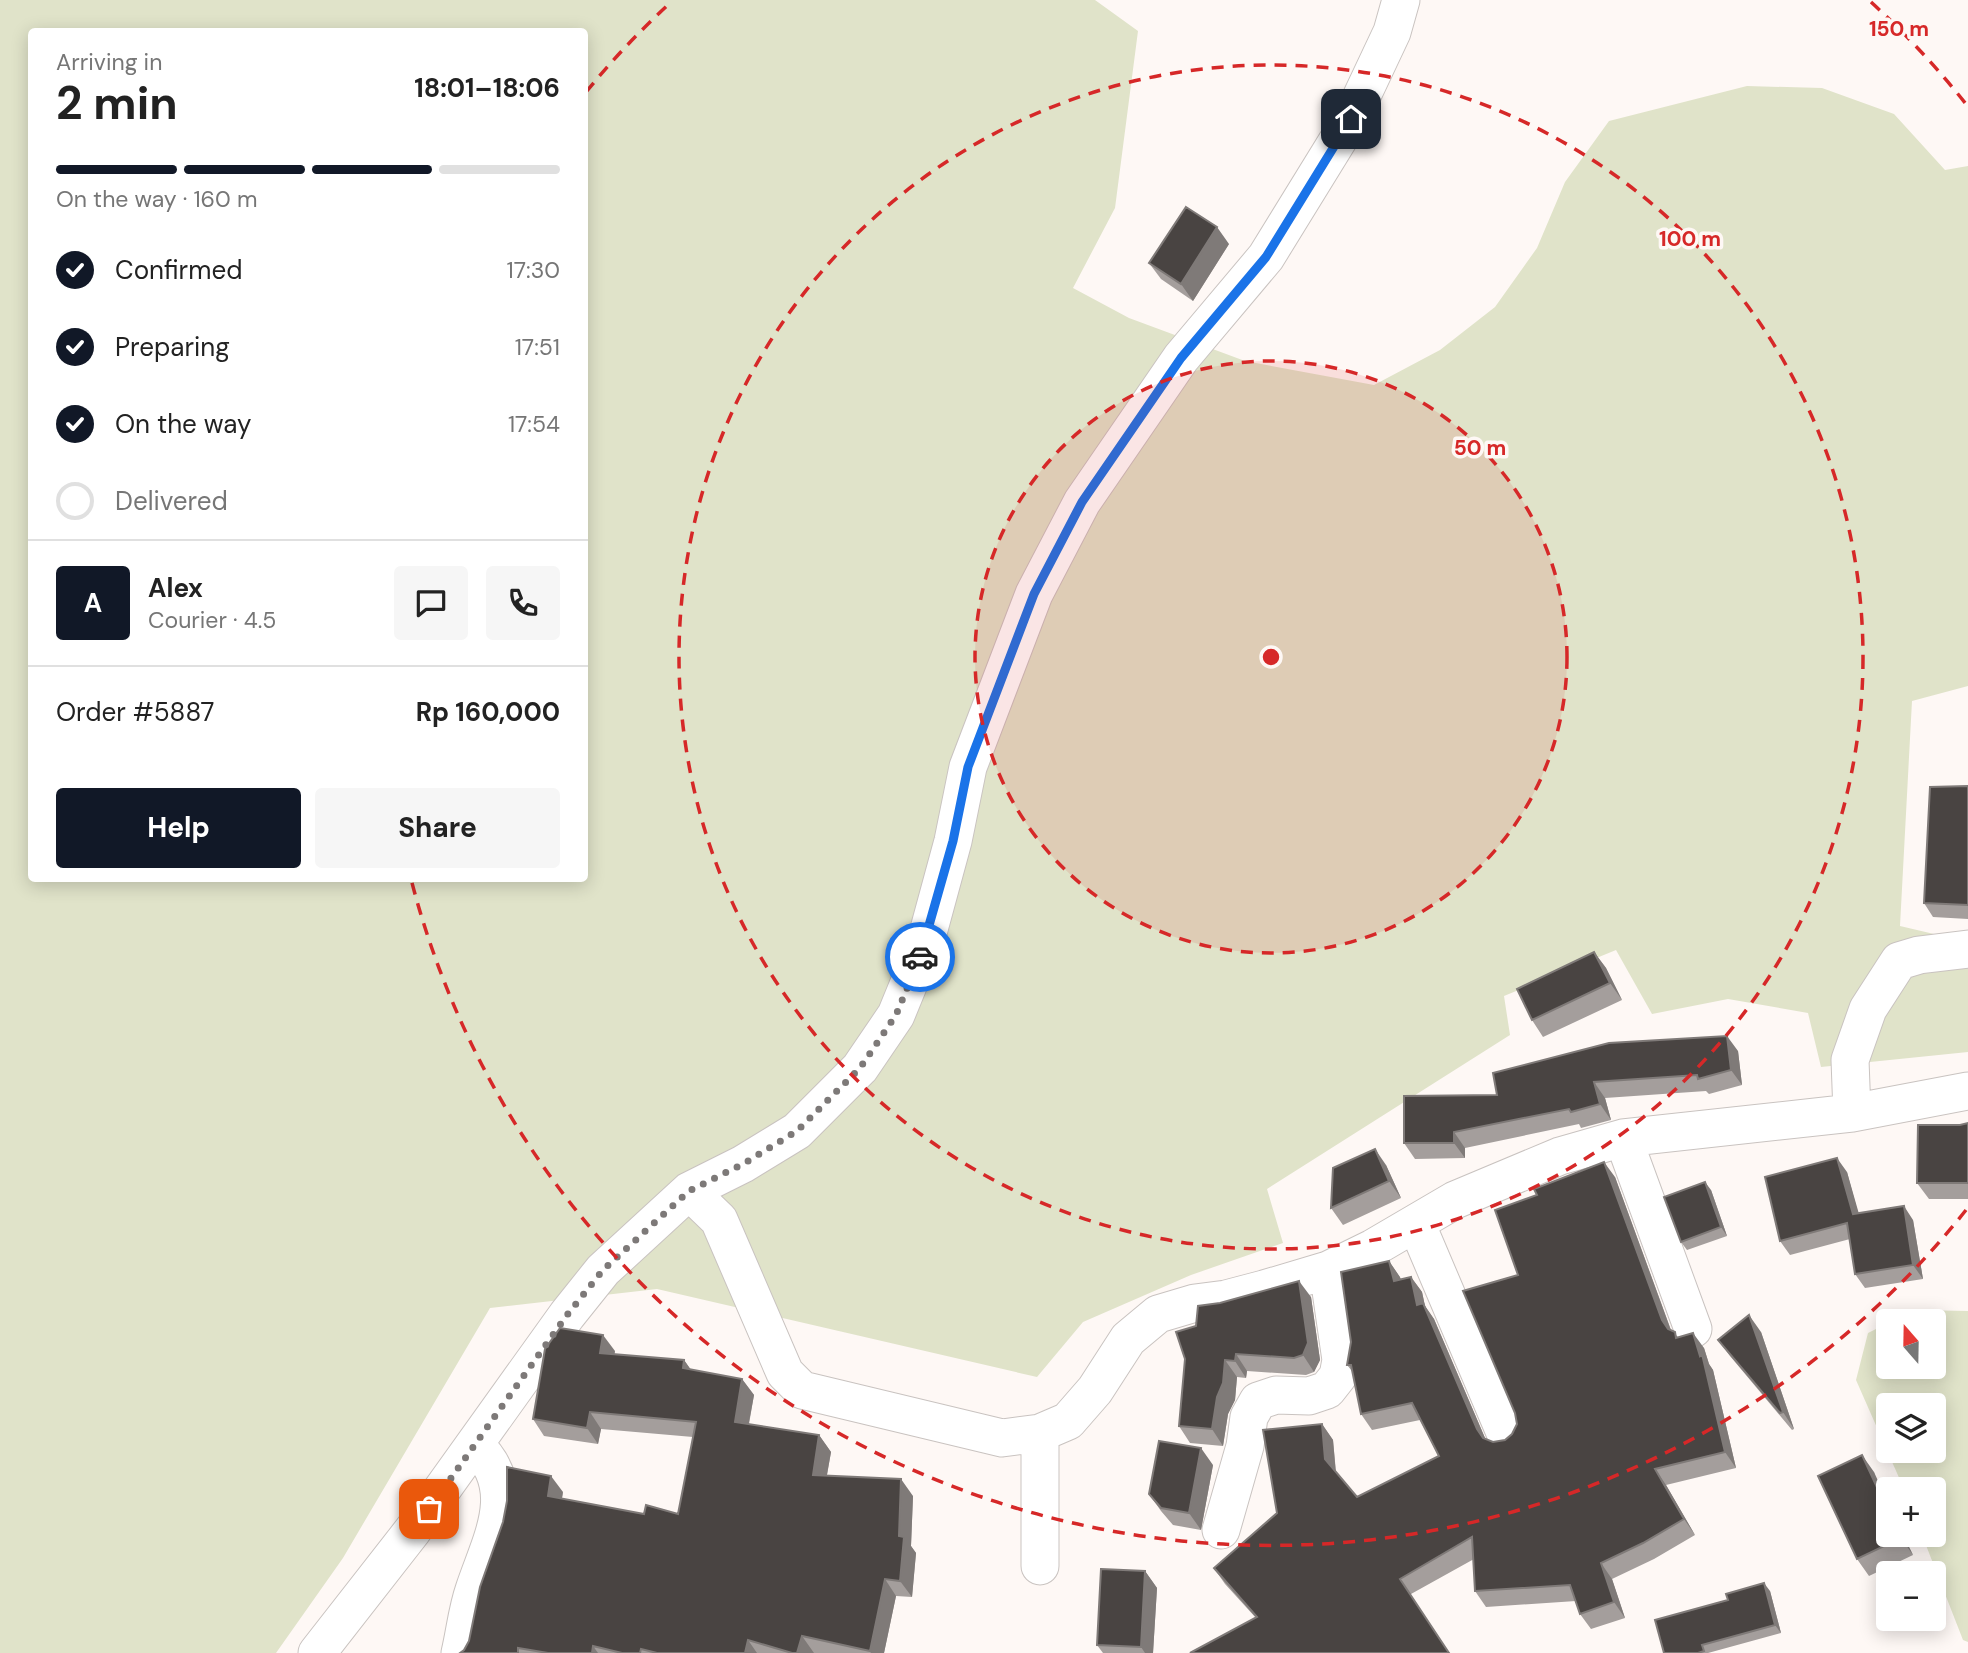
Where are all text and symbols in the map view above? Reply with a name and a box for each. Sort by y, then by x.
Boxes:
text: 150 m [1869,15,1929,43]
text: Arriving in [56,47,162,77]
text: 18:01–18:06 [414,71,560,105]
text: 2 min [56,73,178,133]
pin [1321,89,1381,149]
icon: home [1332,100,1370,138]
text: On the way · 160 m [56,184,257,214]
text: 100 m [1659,225,1721,253]
icon: check [56,251,94,289]
text: Confirmed [115,253,242,287]
text: 17:30 [507,255,560,285]
icon: check [56,328,94,366]
text: Preparing [115,330,230,364]
text: 17:51 [515,332,560,362]
icon: check [56,405,94,443]
text: On the way [115,407,251,441]
text: 17:54 [508,409,560,439]
text: 50 m [1454,434,1506,462]
text: Delivered [115,484,228,518]
button: chat [394,566,468,640]
button: phone [486,566,560,640]
text: Alex [148,571,203,605]
text: A [84,586,102,620]
text: Courier · 4.5 [148,605,276,635]
centre of rings [1259,645,1283,669]
text: Order #5887 [56,695,214,729]
text: Rp 160,000 [416,695,560,729]
button: Help [56,788,301,868]
button: Share [315,788,560,868]
courier [885,922,955,992]
icon: car [901,938,939,976]
north arrow [1876,1309,1946,1379]
map controls [1876,1309,1946,1631]
button: layers [1876,1393,1946,1463]
button: + [1876,1477,1946,1547]
pin [399,1479,459,1539]
icon: bag [410,1490,448,1528]
button: − [1876,1561,1946,1631]

